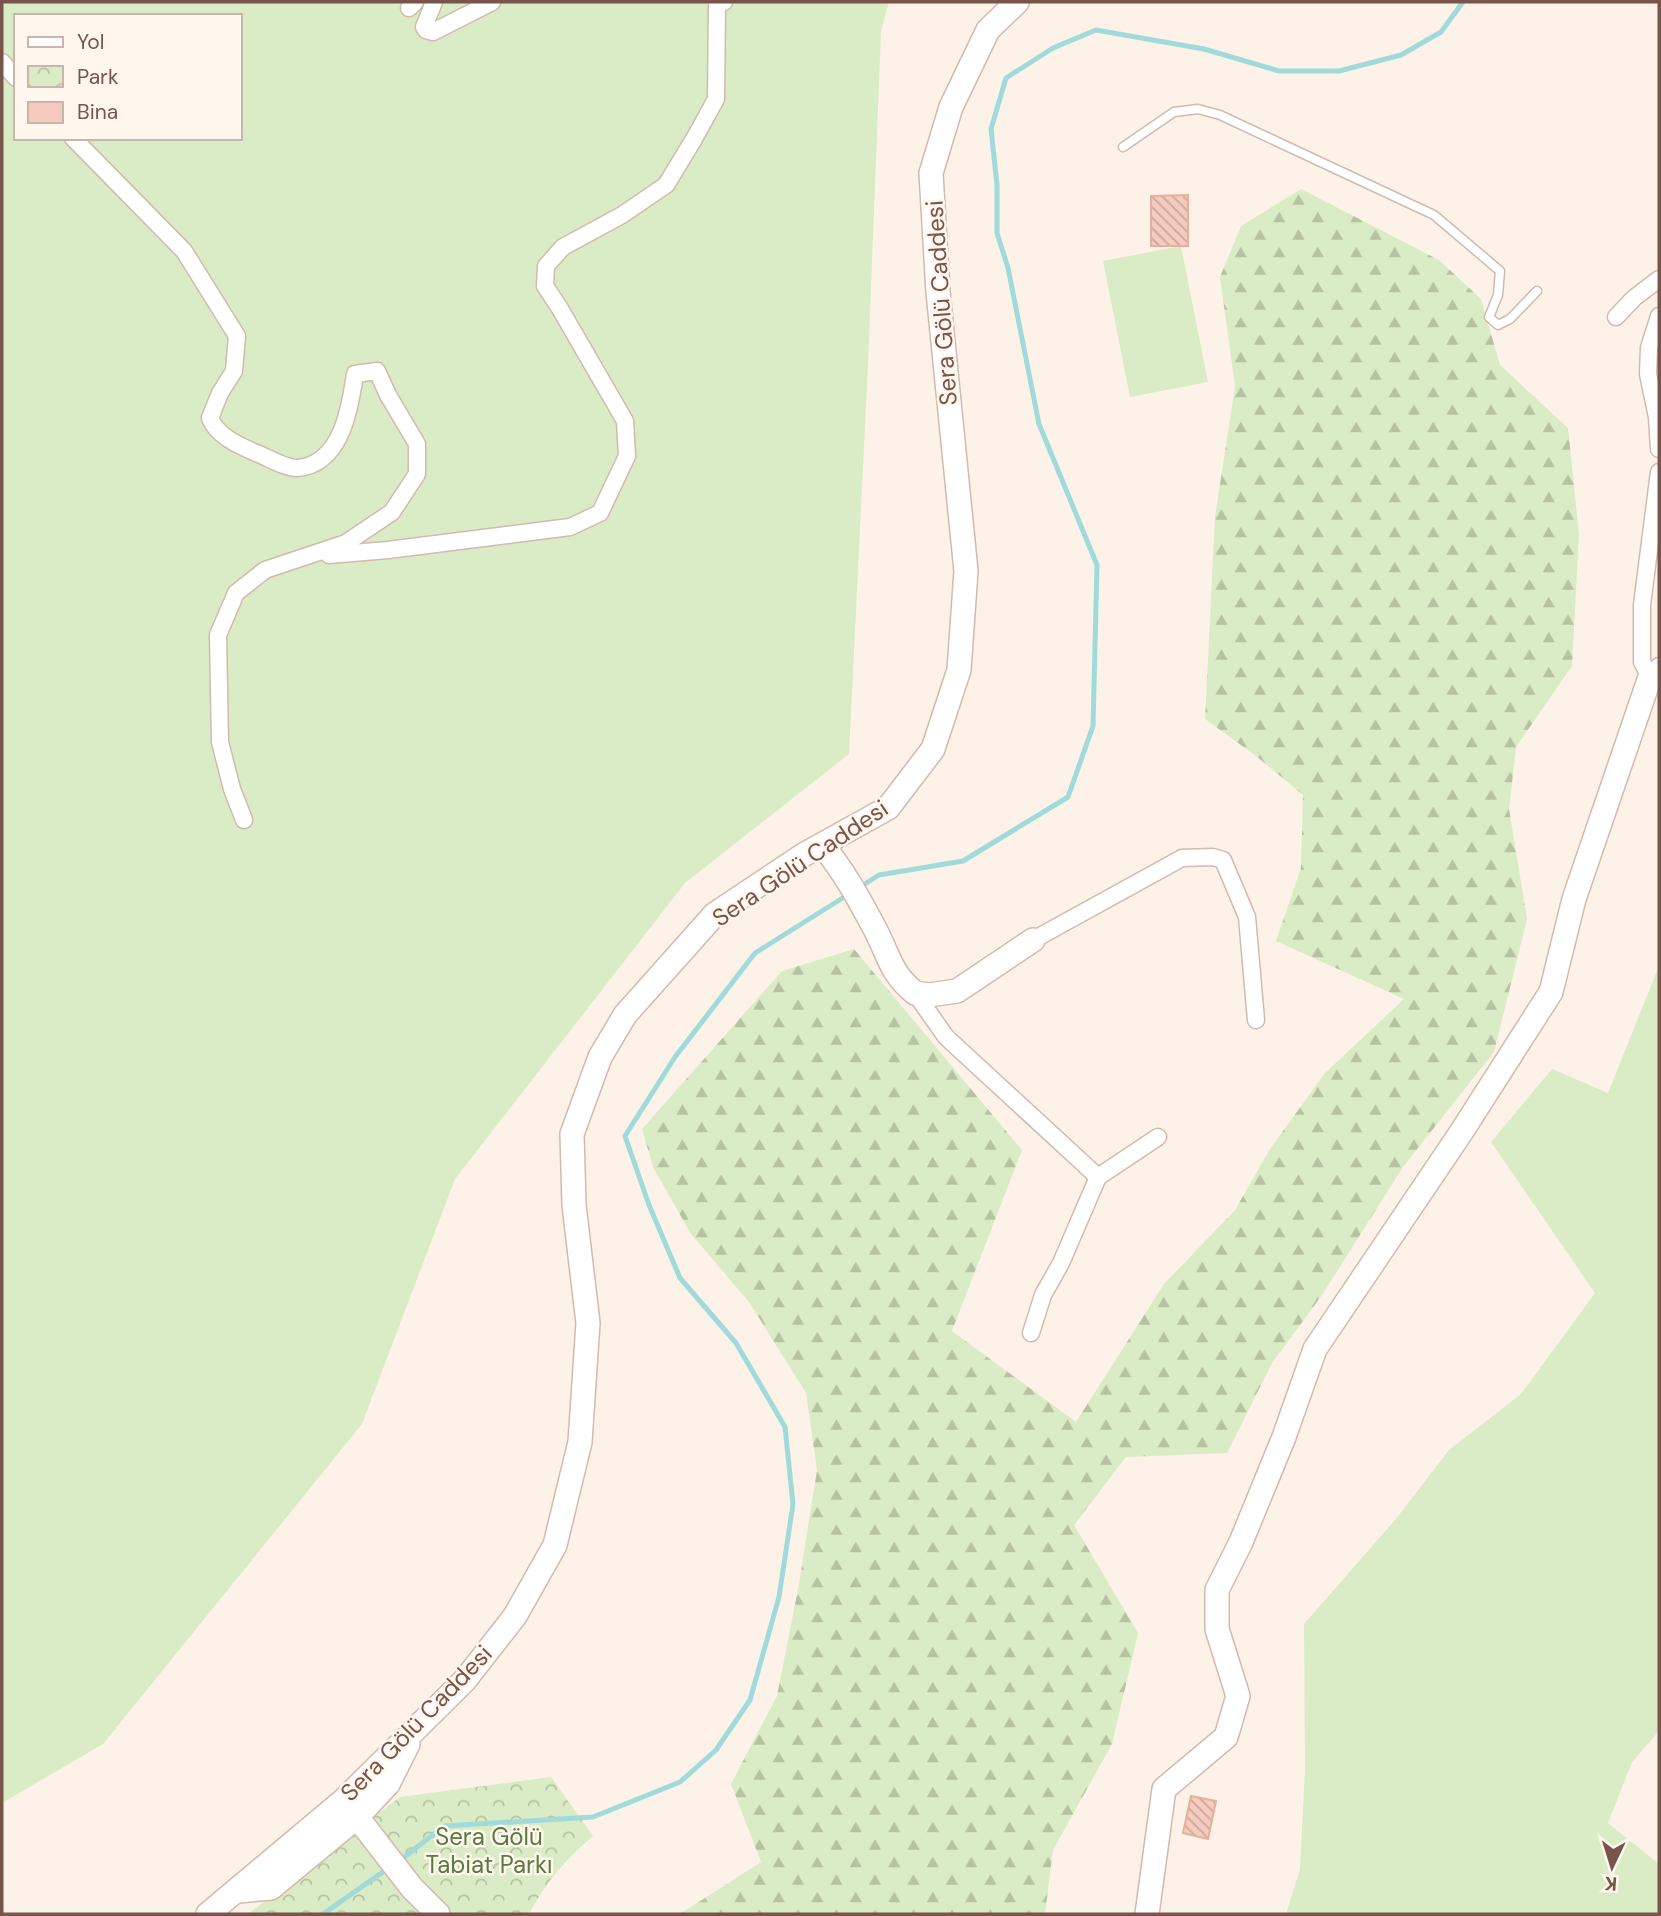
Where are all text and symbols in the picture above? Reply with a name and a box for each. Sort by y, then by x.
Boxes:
legend [14,14,242,140]
text: Yol [77,28,105,56]
text: Park [77,63,119,91]
text: Bina [77,98,118,126]
street label: Sera Gölü Caddesi [918,199,964,407]
street label: Sera Gölü Caddesi [706,793,894,933]
street label: Sera Gölü Caddesi [333,1638,499,1808]
park label: Sera Gölü Tabiat Parkı [426,1821,552,1880]
north arrow [1577,1832,1647,1902]
text: K [1604,1871,1618,1896]

